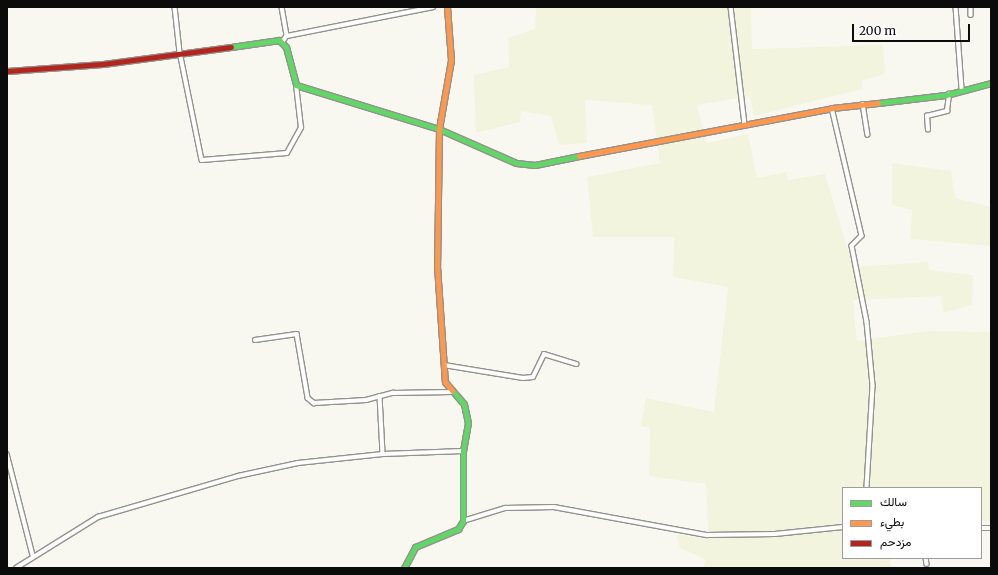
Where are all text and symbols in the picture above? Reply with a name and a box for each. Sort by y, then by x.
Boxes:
scale bar [854,16,972,42]
text: 200 m [859,23,896,38]
legend [842,487,982,559]
text: سالك [880,494,907,509]
text: بطيء [880,514,904,529]
text: مزدحم [880,534,911,549]

